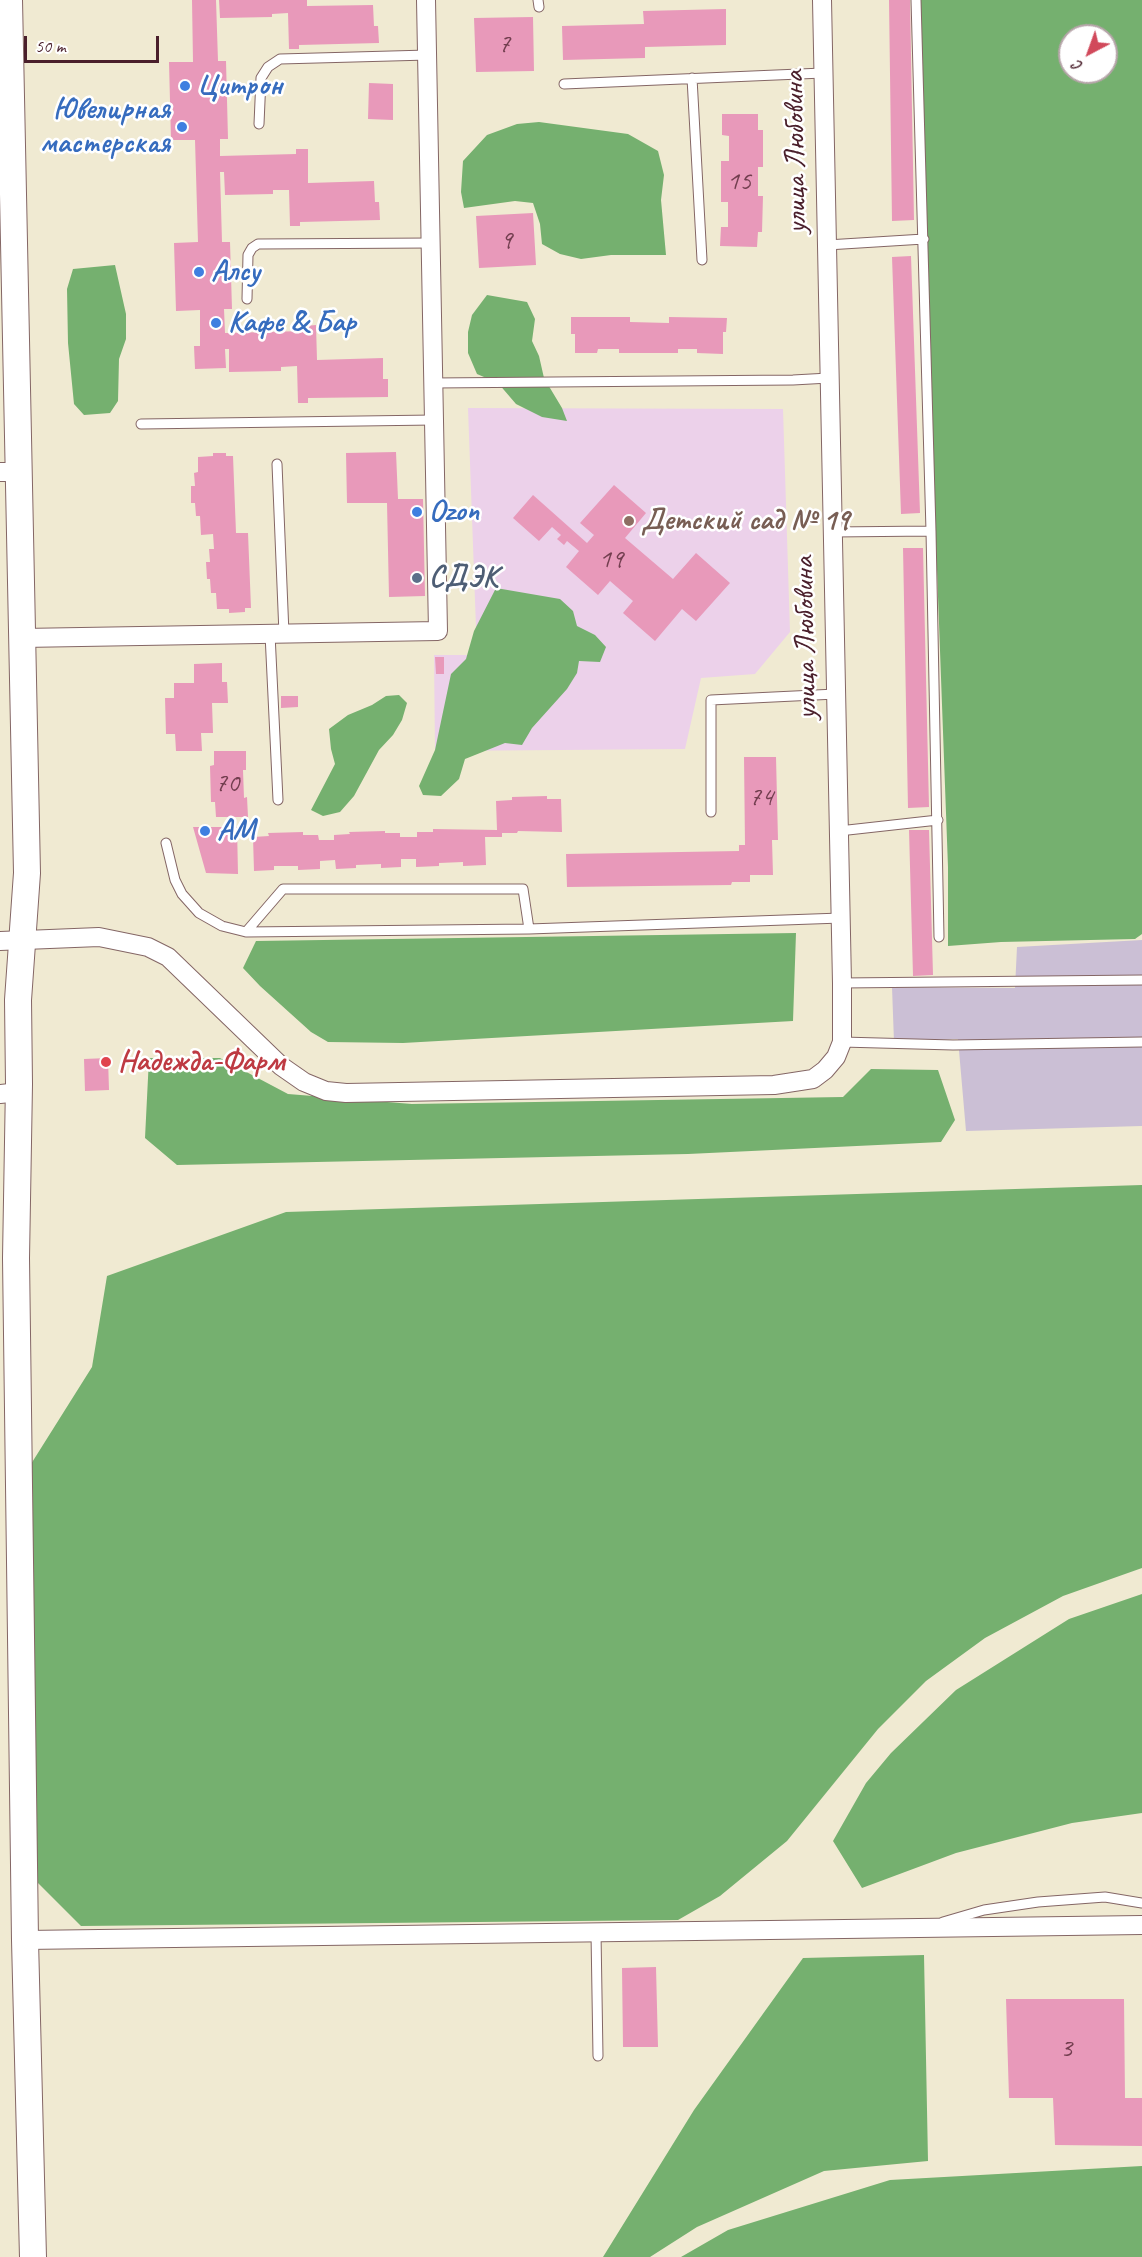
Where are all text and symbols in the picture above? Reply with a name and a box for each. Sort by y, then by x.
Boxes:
scale bar [27,24,162,62]
north arrow [1058,24,1118,84]
house number: 7 [498,29,510,61]
text: 50 m [35,35,66,57]
text: С [1068,56,1087,76]
place label: Цитрон [197,68,283,104]
street label: улица Любовина [777,70,815,234]
marker: Цитрон [178,79,192,93]
place label: Ювелирная мастерская [40,92,170,162]
marker: Ювелирная мастерская [175,120,189,134]
house number: 15 [727,166,751,198]
house number: 9 [500,225,512,257]
place label: Алсу [211,254,260,290]
marker: Алсу [192,265,206,279]
place label: Кафе & Бар [228,305,356,341]
marker: Кафе & Бар [209,316,223,330]
place label: Ozon [429,494,479,530]
place label: Детский сад № 19 [641,503,849,539]
marker: Ozon [410,505,424,519]
marker: Детский сад № 19 [622,514,636,528]
house number: 19 [599,544,623,576]
street label: улица Любовина [787,556,825,720]
place label: СДЭК [429,560,498,596]
marker: СДЭК [410,571,424,585]
house number: 70 [215,768,239,800]
house number: 74 [749,782,773,814]
place label: АМ [217,813,254,849]
marker: АМ [198,824,212,838]
place label: Надежда-Фарм [118,1044,285,1080]
marker: Надежда-Фарм [99,1055,113,1069]
house number: 3 [1060,2033,1072,2065]

